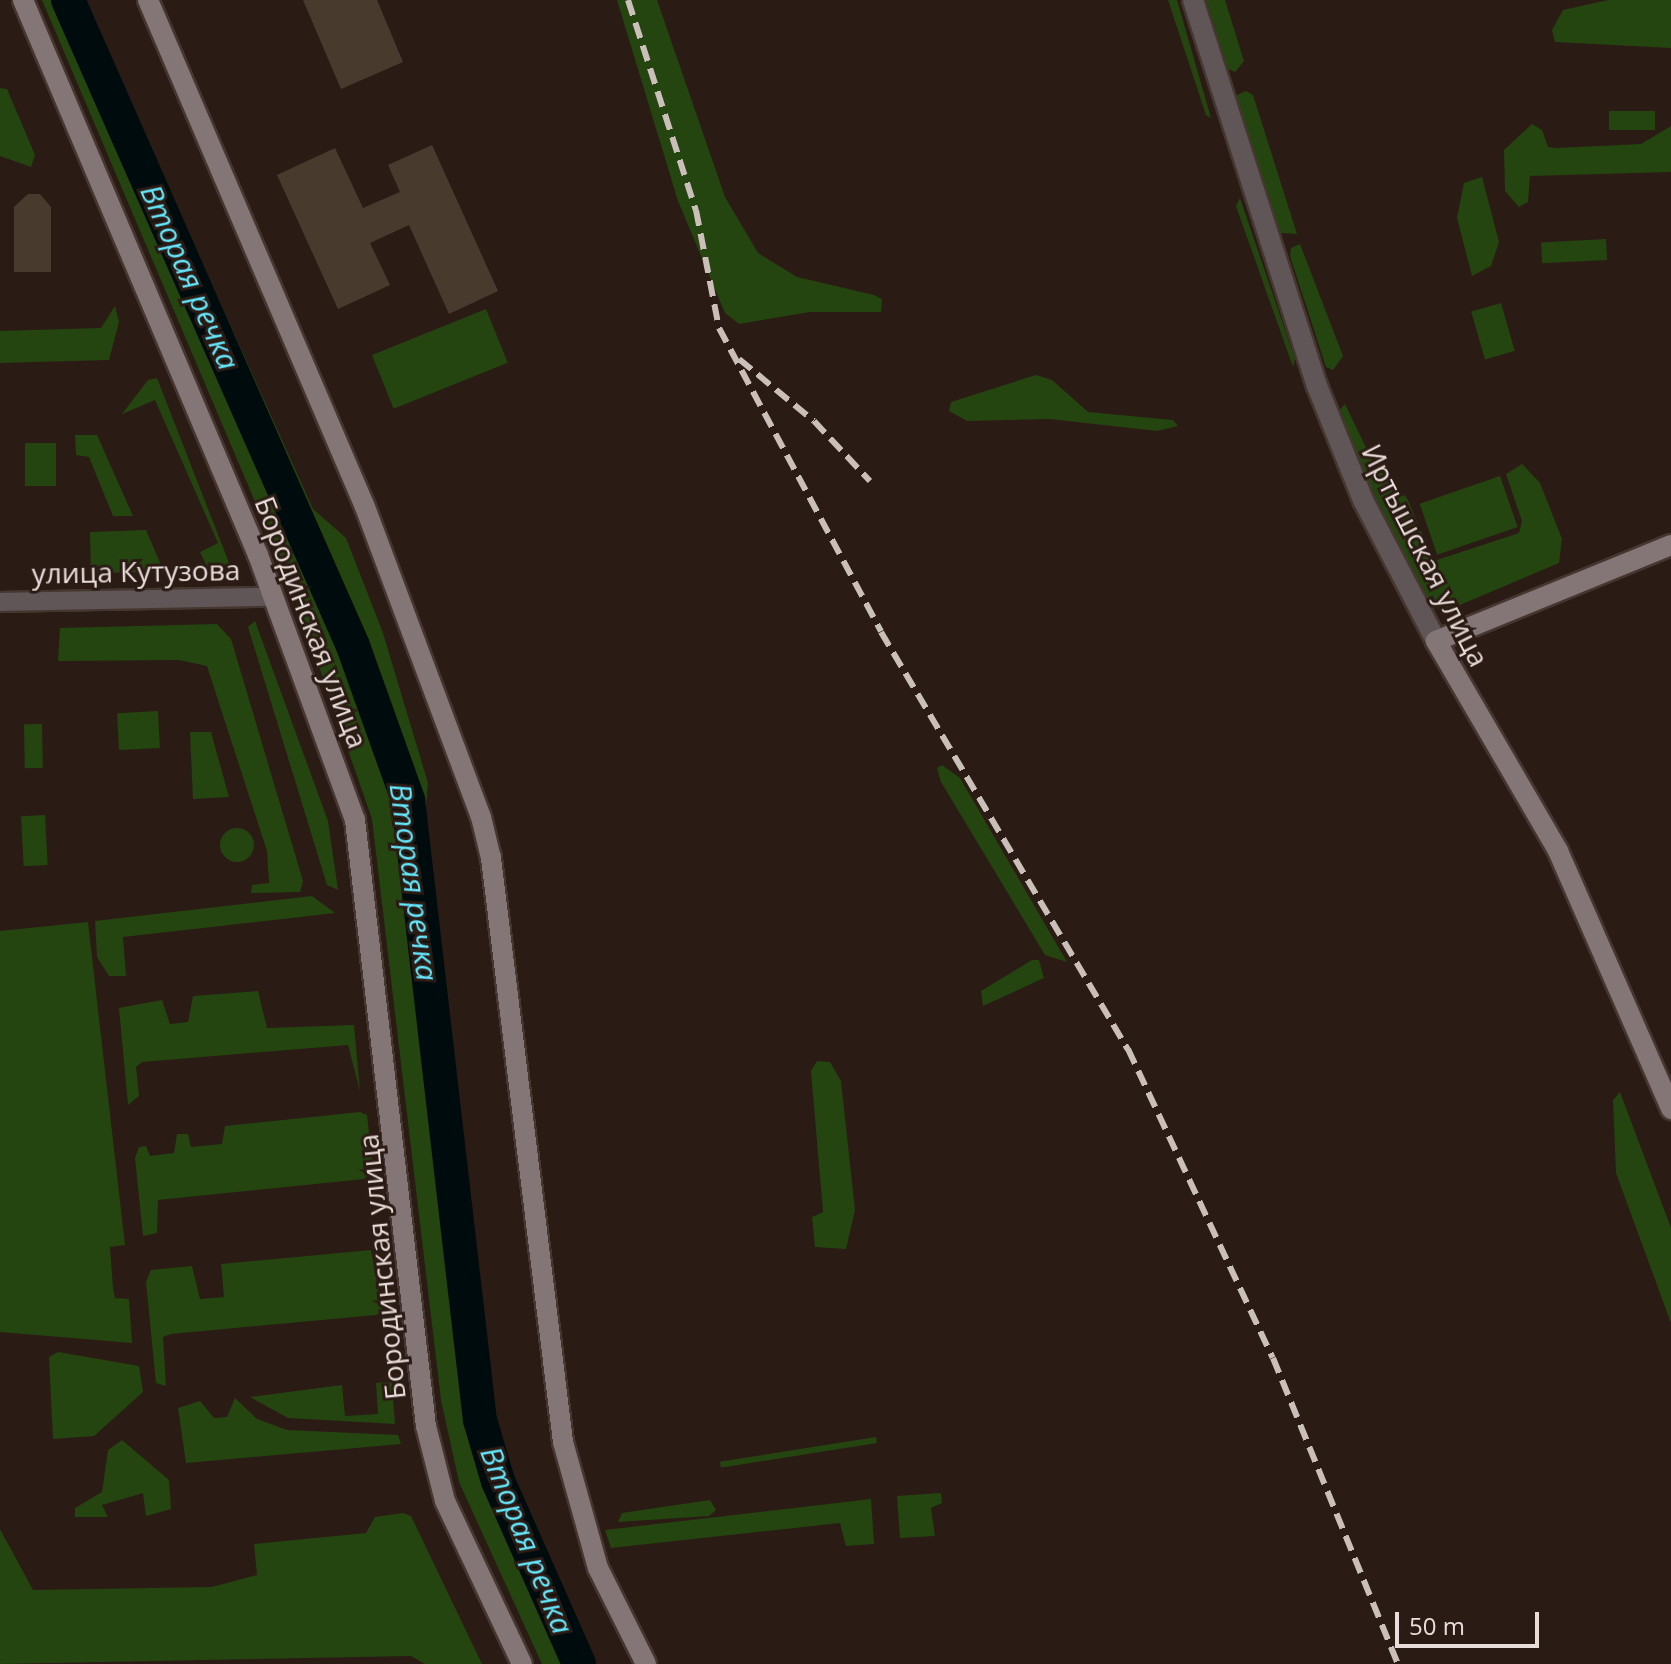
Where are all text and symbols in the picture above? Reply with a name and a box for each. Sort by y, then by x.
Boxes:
water label: Вторая речка [133,179,247,375]
street label: Иртышская улица [1355,438,1497,672]
street label: Бородинская улица [249,491,375,753]
street label: улица Кутузова [31,552,241,590]
water label: Вторая речка [382,781,446,983]
street label: Бородинская улица [350,1133,412,1401]
water label: Вторая речка [473,1441,581,1639]
scale bar [1399,1596,1543,1646]
text: 50 m [1409,1609,1465,1642]

